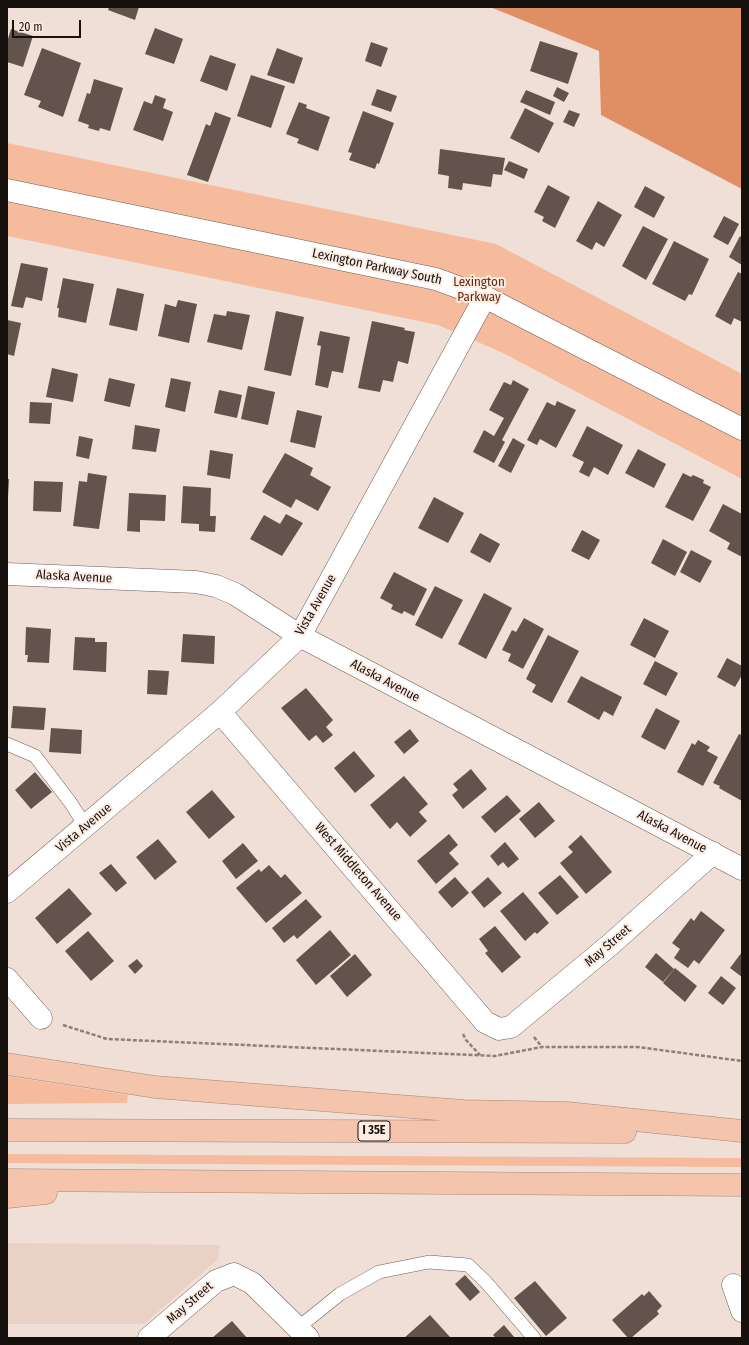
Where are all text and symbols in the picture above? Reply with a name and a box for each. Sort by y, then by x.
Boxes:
scale bar [14,12,83,38]
text: 20 m [19,20,43,34]
street label: Lexington Parkway South [311,246,443,288]
park label: Lexington Parkway [453,274,505,305]
street label: Alaska Avenue [35,567,113,587]
street label: Vista Avenue [292,572,340,638]
street label: Alaska Avenue [348,656,422,706]
street label: Vista Avenue [53,800,115,856]
street label: Alaska Avenue [635,807,709,857]
street label: West Middleton Avenue [311,820,405,924]
street label: May Street [582,922,634,970]
road number: I 35E [358,1121,390,1141]
street label: May Street [164,1279,216,1327]

